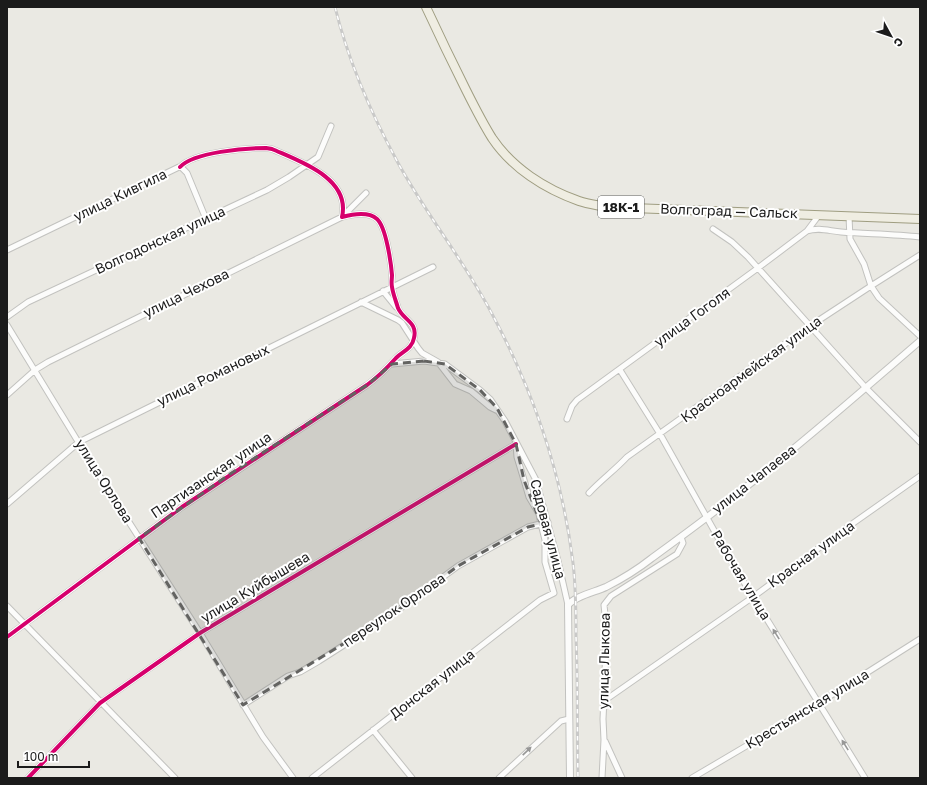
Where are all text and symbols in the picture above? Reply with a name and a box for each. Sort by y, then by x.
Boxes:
north arrow [871,16,911,56]
text: С [891,36,907,50]
street label: улица Кивгила [70,165,169,225]
road number: 18К-1 [598,196,644,218]
street label: Волгоград — Сальск [660,200,798,221]
street label: Волгодонская улица [92,202,228,277]
street label: улица Чехова [140,264,231,321]
street label: улица Гоголя [650,283,733,350]
street label: Красноармейская улица [677,312,825,425]
street label: улица Романовых [154,340,272,409]
street label: Партизанская улица [147,428,274,521]
street label: улица Орлова [72,436,137,526]
street label: улица Чапаева [708,440,799,517]
street label: Садовая улица [527,477,570,581]
street label: Красная улица [764,516,857,591]
street label: Рабочая улица [708,527,775,623]
street label: улица Куйбышева [197,547,312,626]
street label: переулок Орлова [339,569,448,650]
street label: улица Лыкова [594,612,613,710]
one-way arrow [772,629,780,639]
street label: Донская улица [386,645,478,722]
street label: Крестьянская улица [742,665,871,752]
one-way arrow [841,739,848,751]
scale bar [18,743,89,769]
one-way arrow [522,746,532,756]
text: 100 m [24,749,58,764]

